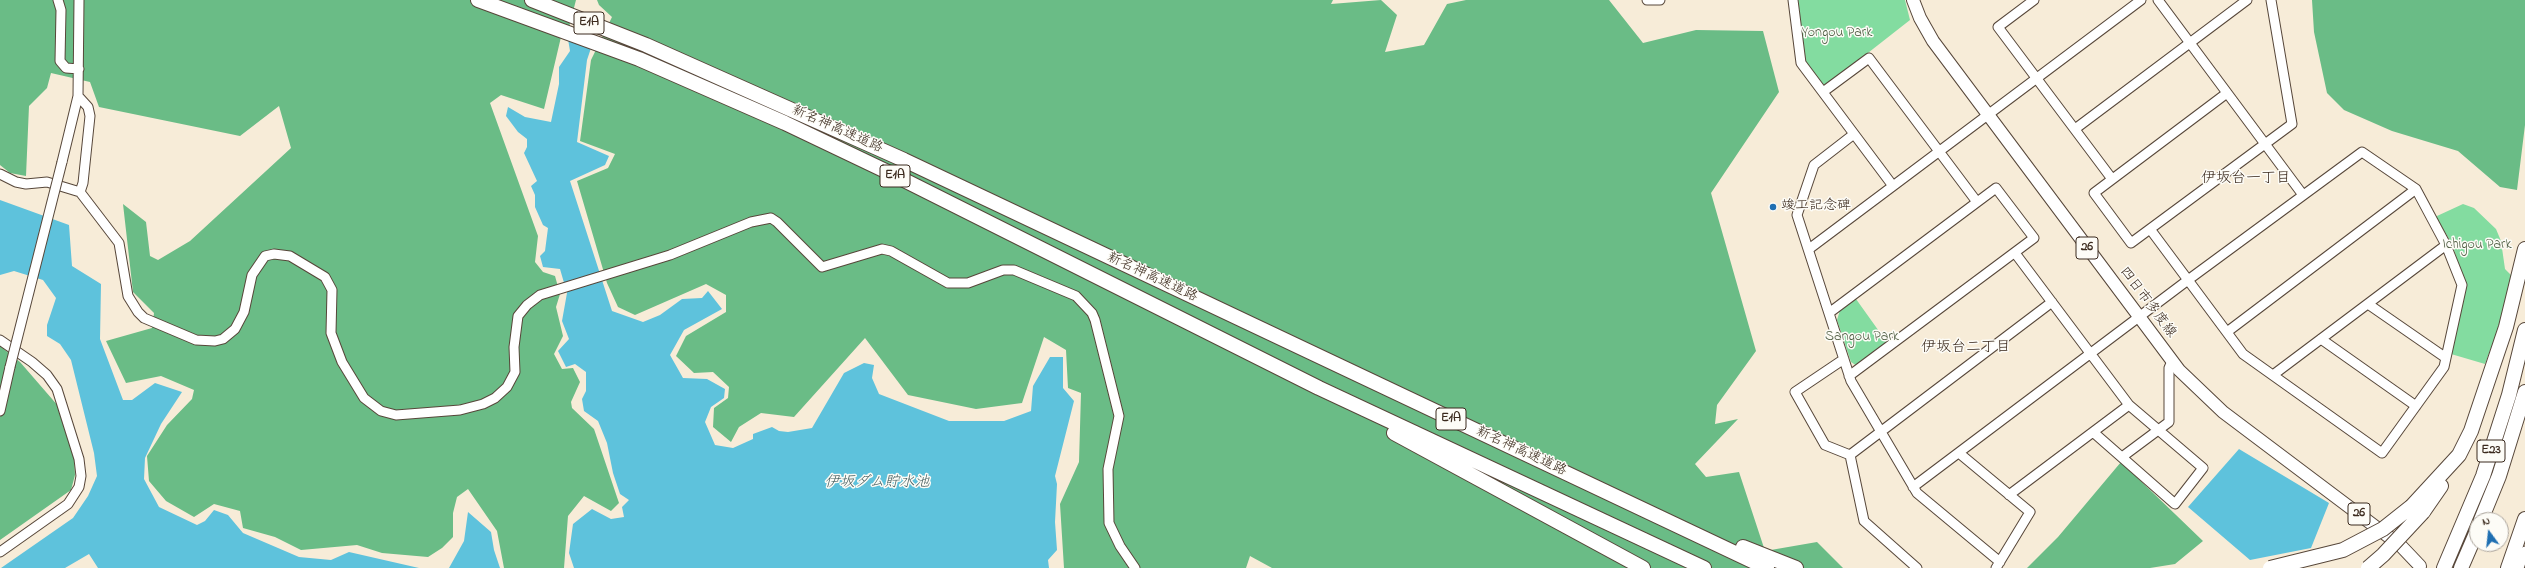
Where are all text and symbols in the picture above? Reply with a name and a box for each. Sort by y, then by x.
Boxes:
road number: E1A [574,12,604,34]
park label: Yongou Park [1802,26,1872,42]
street label: 新名神高速道路 [789,102,885,158]
road number: E1A [880,165,910,187]
district label: 伊坂台一丁目 [2201,171,2291,189]
place label: 竣工記念碑 [1781,199,1851,215]
marker: 竣工記念碑 [1768,202,1778,212]
road number: 26 [2076,237,2098,259]
park label: Ichigou Park [2442,238,2512,254]
street label: 新名神高速道路 [1104,250,1200,306]
street label: 四日市多度線 [2115,264,2179,342]
park label: Sangou Park [1825,330,1899,346]
district label: 伊坂台二丁目 [1921,340,2011,358]
road number: E1A [1436,408,1466,430]
street label: 新名神高速道路 [1473,424,1569,480]
road number: E23 [2477,440,2505,462]
water label: 伊坂ダム貯水池 [825,475,929,493]
road number: 26 [2348,503,2370,525]
north arrow [2469,512,2509,552]
text: N [2480,513,2492,530]

